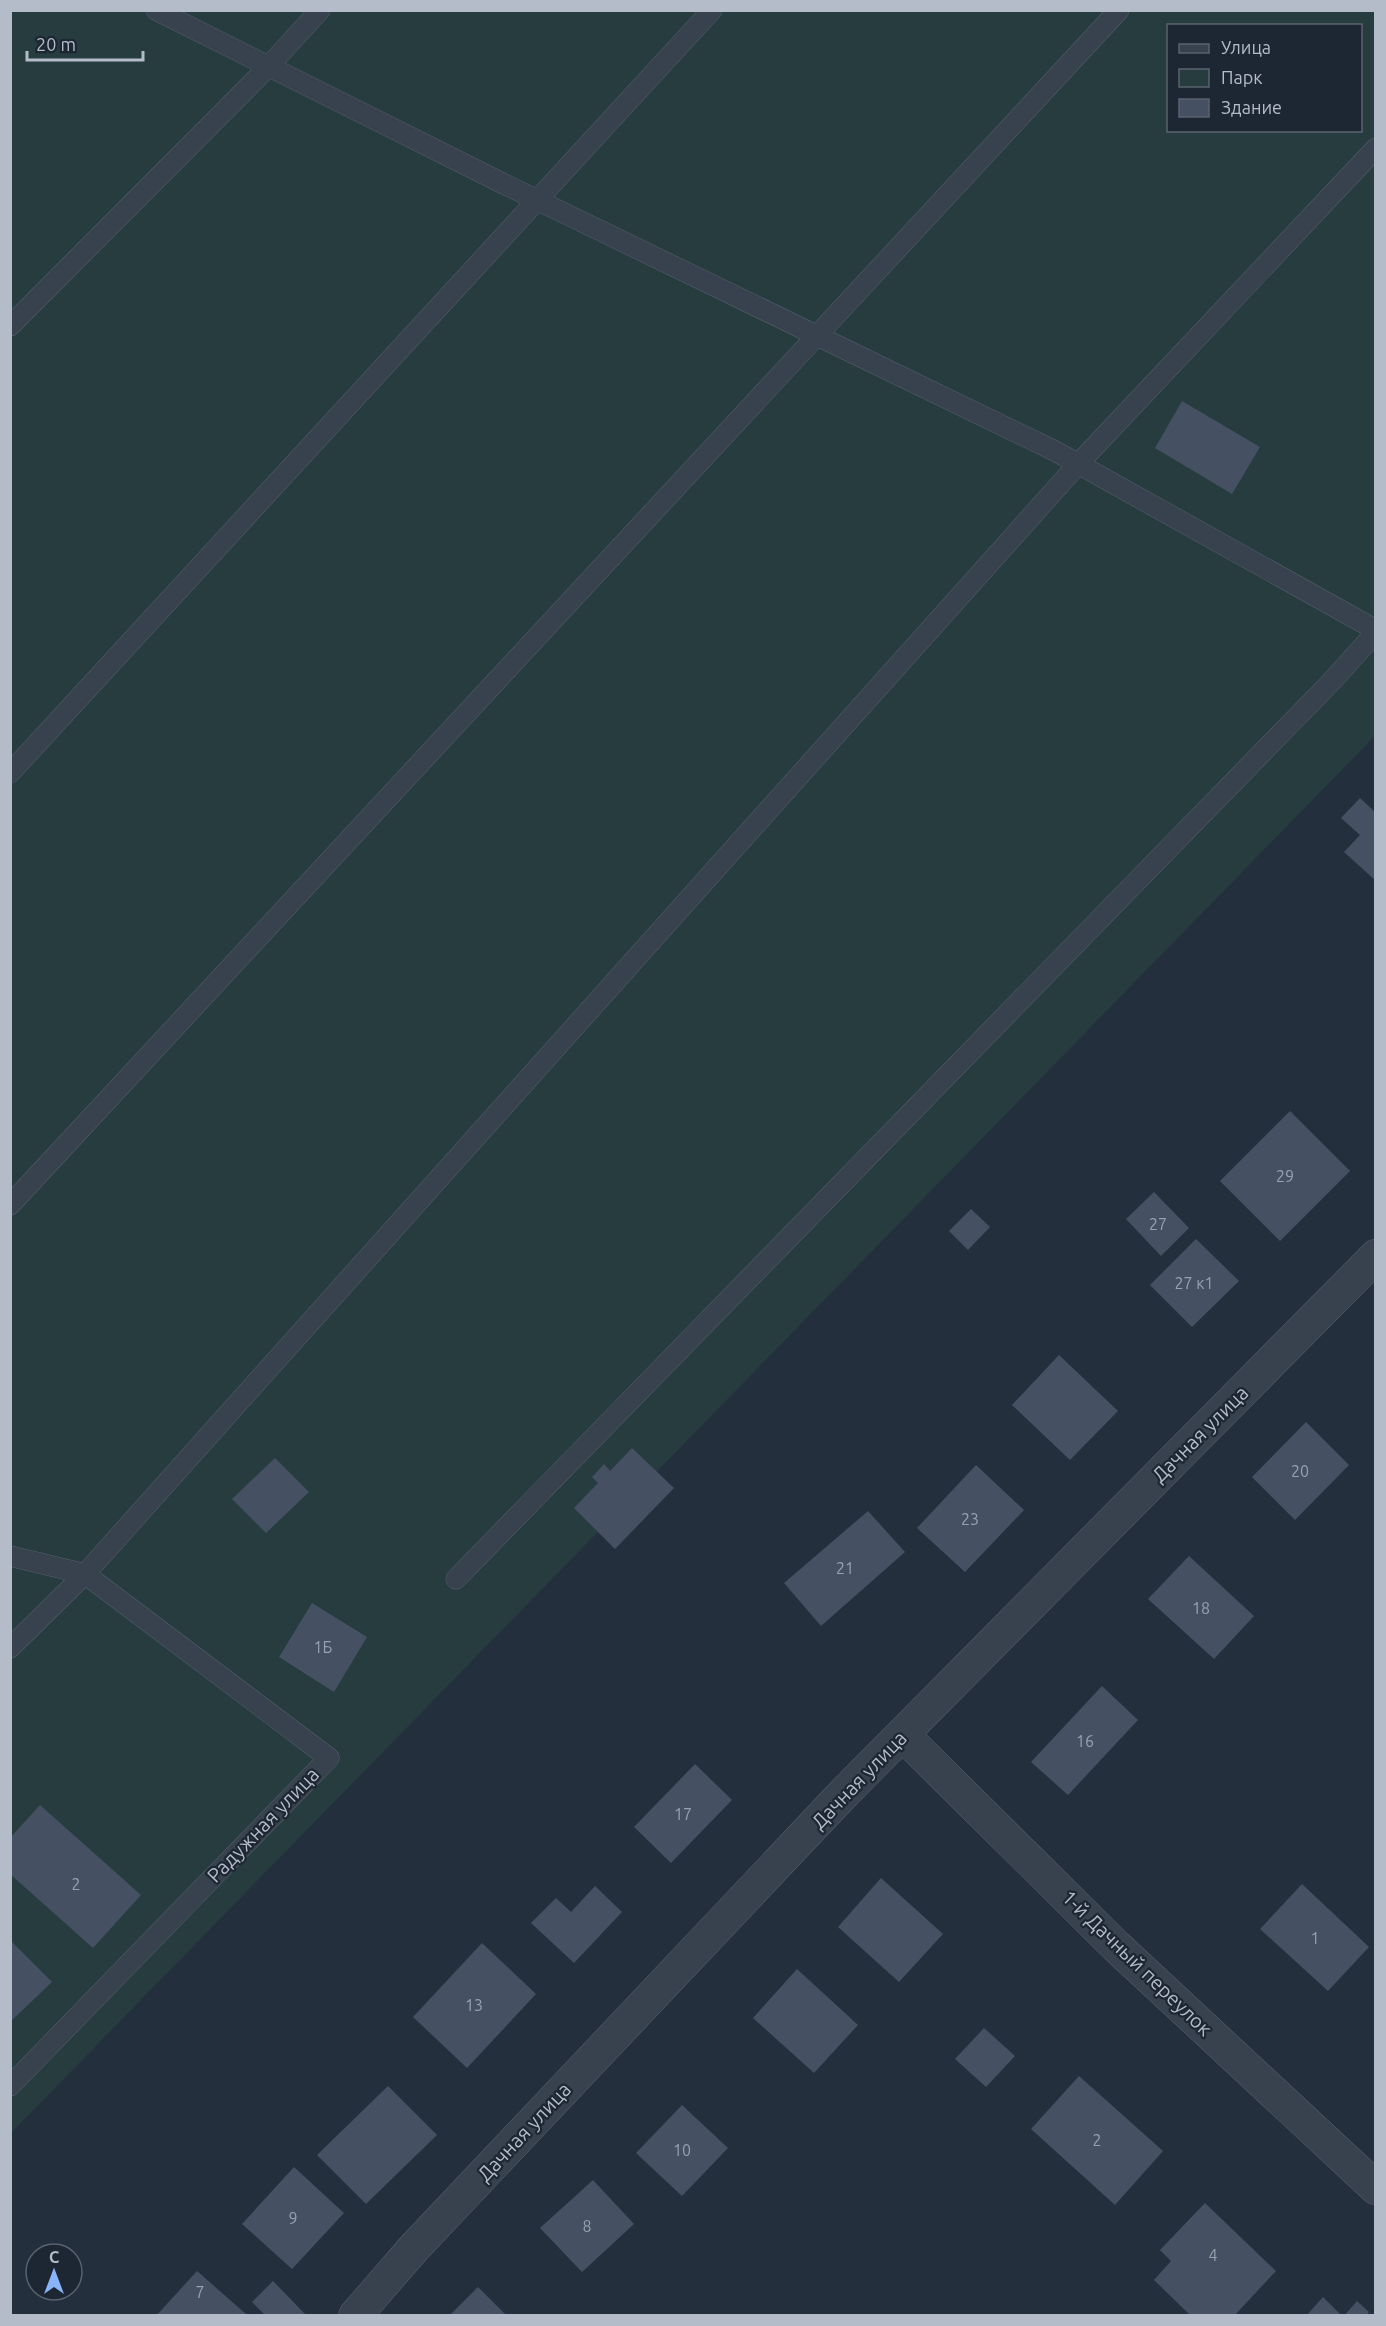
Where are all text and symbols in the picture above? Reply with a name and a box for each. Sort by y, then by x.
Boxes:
scale bar [27,24,142,62]
legend [1167,24,1362,132]
text: 20 m [36,34,76,54]
text: Улица [1221,37,1271,57]
text: Парк [1221,67,1262,87]
text: Здание [1221,97,1282,117]
house number: 29 [1276,1167,1294,1185]
house number: 27 [1149,1215,1167,1233]
house number: 27 к1 [1175,1274,1213,1292]
street label: Дачная улица [1147,1381,1253,1487]
house number: 20 [1291,1462,1309,1480]
house number: 23 [961,1510,979,1528]
house number: 21 [836,1559,854,1577]
house number: 18 [1192,1599,1210,1617]
house number: 1Б [314,1638,333,1656]
street label: Дачная улица [806,1726,911,1833]
house number: 16 [1076,1732,1094,1750]
street label: Радужная улица [202,1762,323,1887]
house number: 17 [674,1805,692,1823]
house number: 2 [71,1875,81,1893]
street label: 1-й Дачный переулок [1058,1885,1217,2040]
house number: 1 [1310,1929,1320,1947]
house number: 13 [465,1996,483,2014]
street label: Дачная улица [472,2077,575,2186]
house number: 2 [1092,2131,1102,2149]
house number: 10 [673,2141,691,2159]
house number: 9 [288,2209,298,2227]
house number: 8 [582,2217,592,2235]
north arrow [24,2242,84,2302]
house number: 4 [1208,2246,1218,2264]
text: С [49,2248,59,2266]
house number: 7 [195,2283,205,2301]

